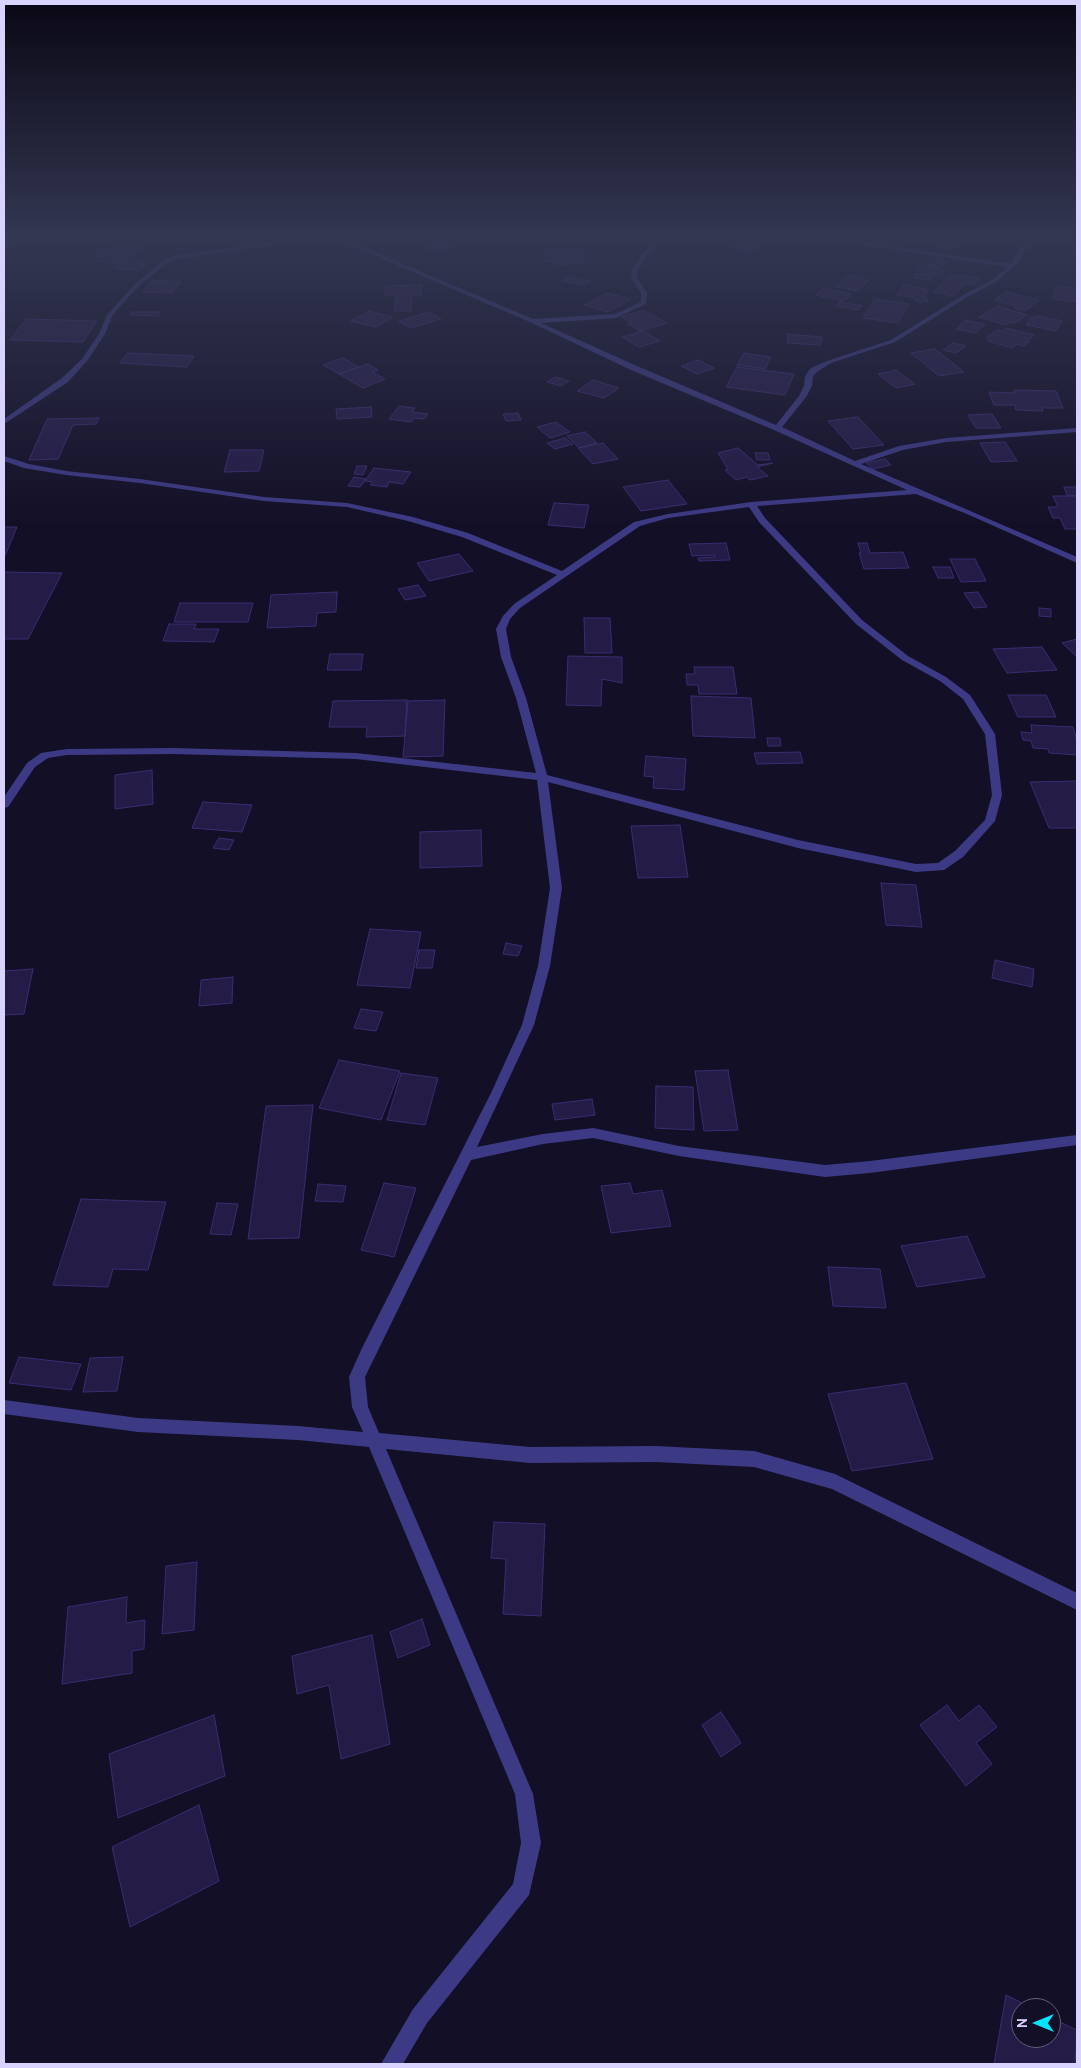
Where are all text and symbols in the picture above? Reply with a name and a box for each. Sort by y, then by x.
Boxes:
north arrow [1011,1998,1061,2048]
text: N [1013,2018,1031,2028]

